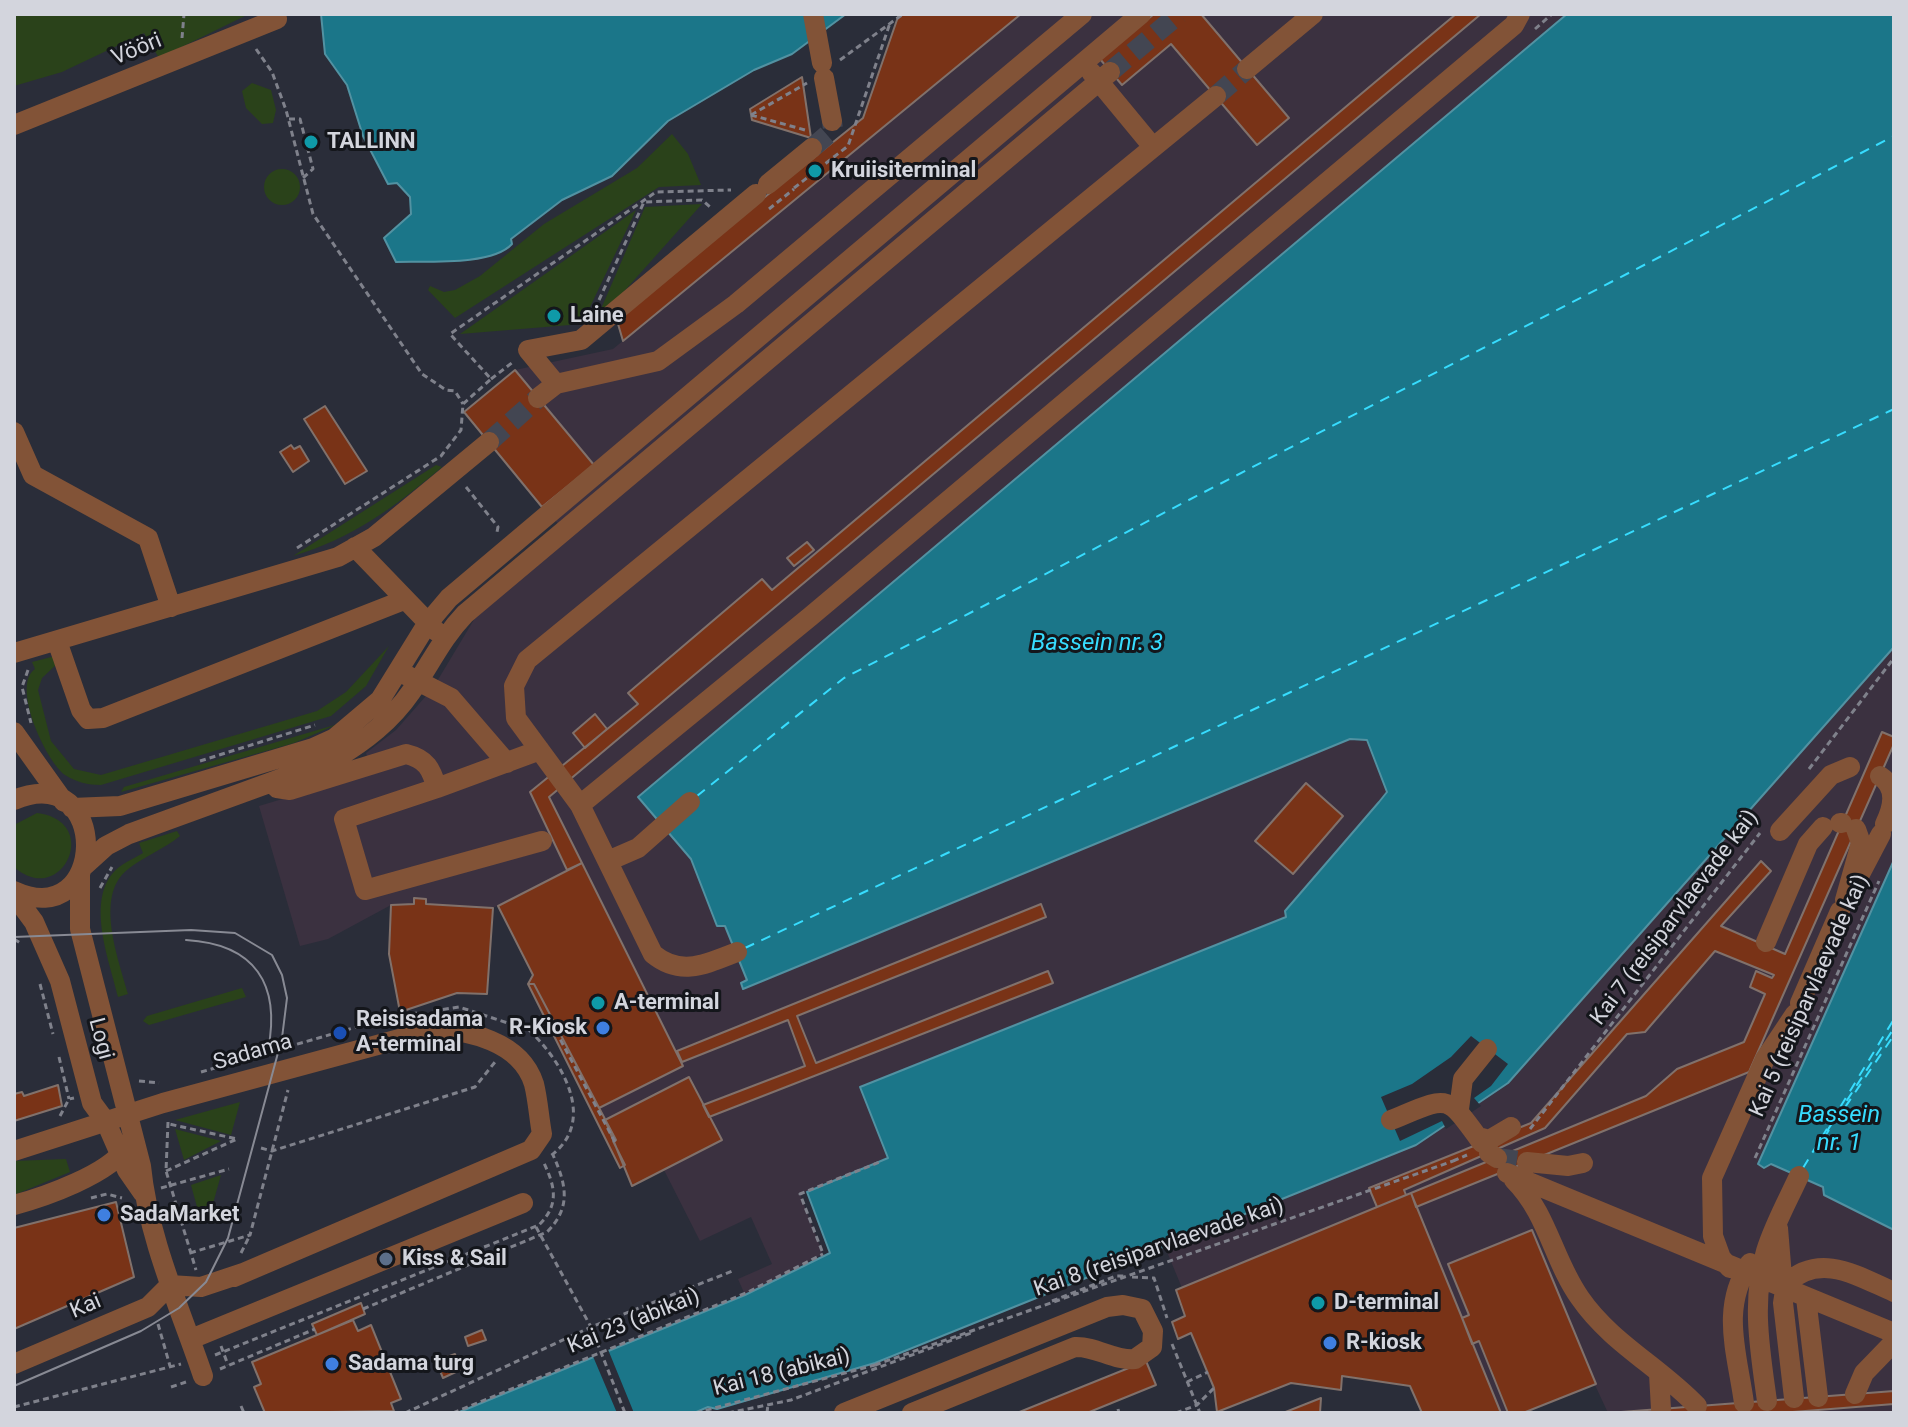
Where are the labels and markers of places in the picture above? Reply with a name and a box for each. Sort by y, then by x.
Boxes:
place label: TALLINN [327,129,416,155]
marker: TALLINN [302,133,320,151]
place label: Kruiisiterminal [831,158,976,184]
marker: Kruiisiterminal [806,162,824,180]
place label: Laine [570,303,624,329]
marker: Laine [545,307,563,325]
place label: A-terminal [614,990,720,1016]
marker: A-terminal [589,994,607,1012]
place label: Reisisadama A-terminal [356,1007,483,1058]
place label: R-Kiosk [509,1015,587,1041]
marker: R-Kiosk [594,1019,612,1037]
marker: Reisisadama A-terminal [331,1024,349,1042]
place label: SadaMarket [120,1202,239,1228]
marker: SadaMarket [95,1206,113,1224]
place label: Kiss & Sail [402,1246,507,1272]
marker: Kiss & Sail [377,1250,395,1268]
place label: D-terminal [1334,1290,1439,1316]
marker: D-terminal [1309,1294,1327,1312]
place label: R-kiosk [1346,1330,1422,1356]
marker: R-kiosk [1321,1334,1339,1352]
place label: Sadama turg [348,1351,474,1377]
marker: Sadama turg [323,1355,341,1373]

